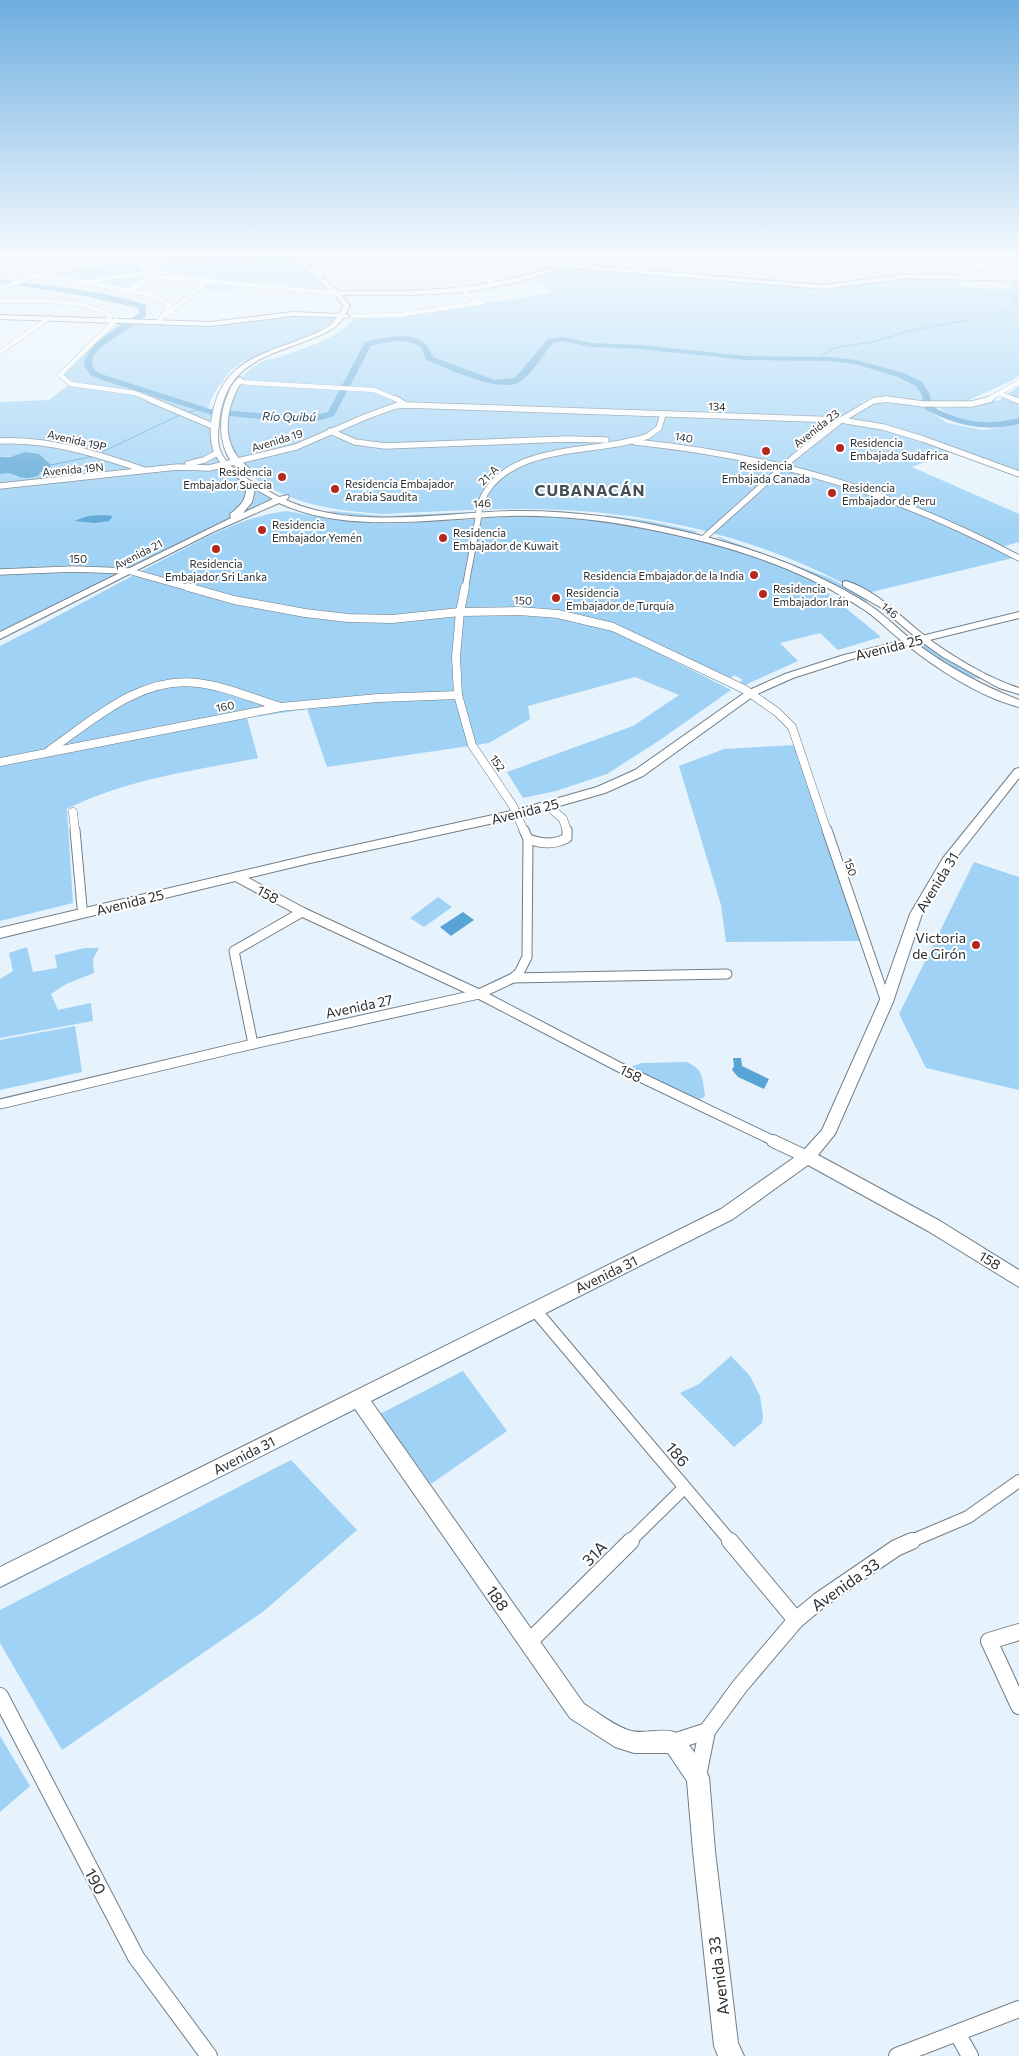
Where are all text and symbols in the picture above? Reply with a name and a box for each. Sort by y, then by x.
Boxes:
street label: 134 [708,399,726,413]
street label: Avenida 23 [791,406,841,450]
water label: Río Quibú [262,409,316,423]
street label: Avenida 19 [250,426,305,454]
street label: Avenida 19P [46,427,108,453]
street label: 140 [674,429,694,445]
place label: Residencia Embajada Sudafrica [850,436,949,462]
marker: Residencia Embajada Sudafrica [834,442,846,454]
marker: Residencia Embajada Canada [760,445,772,457]
place label: Residencia Embajada Canada [722,459,810,485]
street label: Avenida 19N [42,460,104,478]
street label: 21-A [475,462,501,488]
place label: Residencia Embajador Suecia [183,465,272,491]
marker: Residencia Embajador Suecia [276,471,288,483]
place label: Residencia Embajador Arabia Saudita [345,477,455,503]
district label: CUBANACÁN [534,480,646,499]
place label: Residencia Embajador de Peru [842,481,936,507]
marker: Residencia Embajador Arabia Saudita [329,483,341,495]
marker: Residencia Embajador de Peru [826,487,838,499]
street label: 146 [473,496,492,510]
place label: Residencia Embajador Yemén [272,518,362,544]
marker: Residencia Embajador Yemén [256,524,268,536]
place label: Residencia Embajador de Kuwait [453,526,559,552]
marker: Residencia Embajador de Kuwait [437,532,449,544]
street label: Avenida 21 [112,536,164,572]
marker: Residencia Embajador Sri Lanka [210,543,222,555]
street label: 150 [69,552,87,565]
place label: Residencia Embajador Sri Lanka [165,557,267,583]
place label: Residencia Embajador de la India [583,569,744,582]
marker: Residencia Embajador de la India [748,569,760,581]
place label: Residencia Embajador Irán [773,582,849,608]
place label: Residencia Embajador de Turquía [566,586,674,612]
marker: Residencia Embajador Irán [757,588,769,600]
marker: Residencia Embajador de Turquía [550,592,562,604]
street label: 150 [514,593,532,607]
street label: 146 [879,599,901,621]
street label: Avenida 25 [853,630,925,664]
street label: 160 [215,698,235,714]
street label: 152 [488,752,508,774]
street label: Avenida 25 [489,794,561,828]
street label: Avenida 31 [912,849,962,915]
street label: 150 [842,856,860,878]
street label: 158 [254,881,282,907]
street label: Avenida 25 [94,885,166,919]
place label: Victoria de Girón [912,929,966,962]
marker: Victoria de Girón [970,939,982,951]
street label: Avenida 27 [324,991,394,1021]
street label: 158 [617,1060,645,1086]
street label: 158 [976,1247,1004,1273]
street label: Avenida 31 [572,1252,640,1296]
street label: Avenida 31 [210,1432,278,1478]
street label: 186 [662,1438,694,1470]
street label: 31A [578,1537,610,1569]
street label: Avenida 33 [807,1554,883,1614]
street label: 188 [483,1582,513,1614]
street label: 190 [81,1865,111,1897]
street label: Avenida 33 [704,1936,732,2016]

